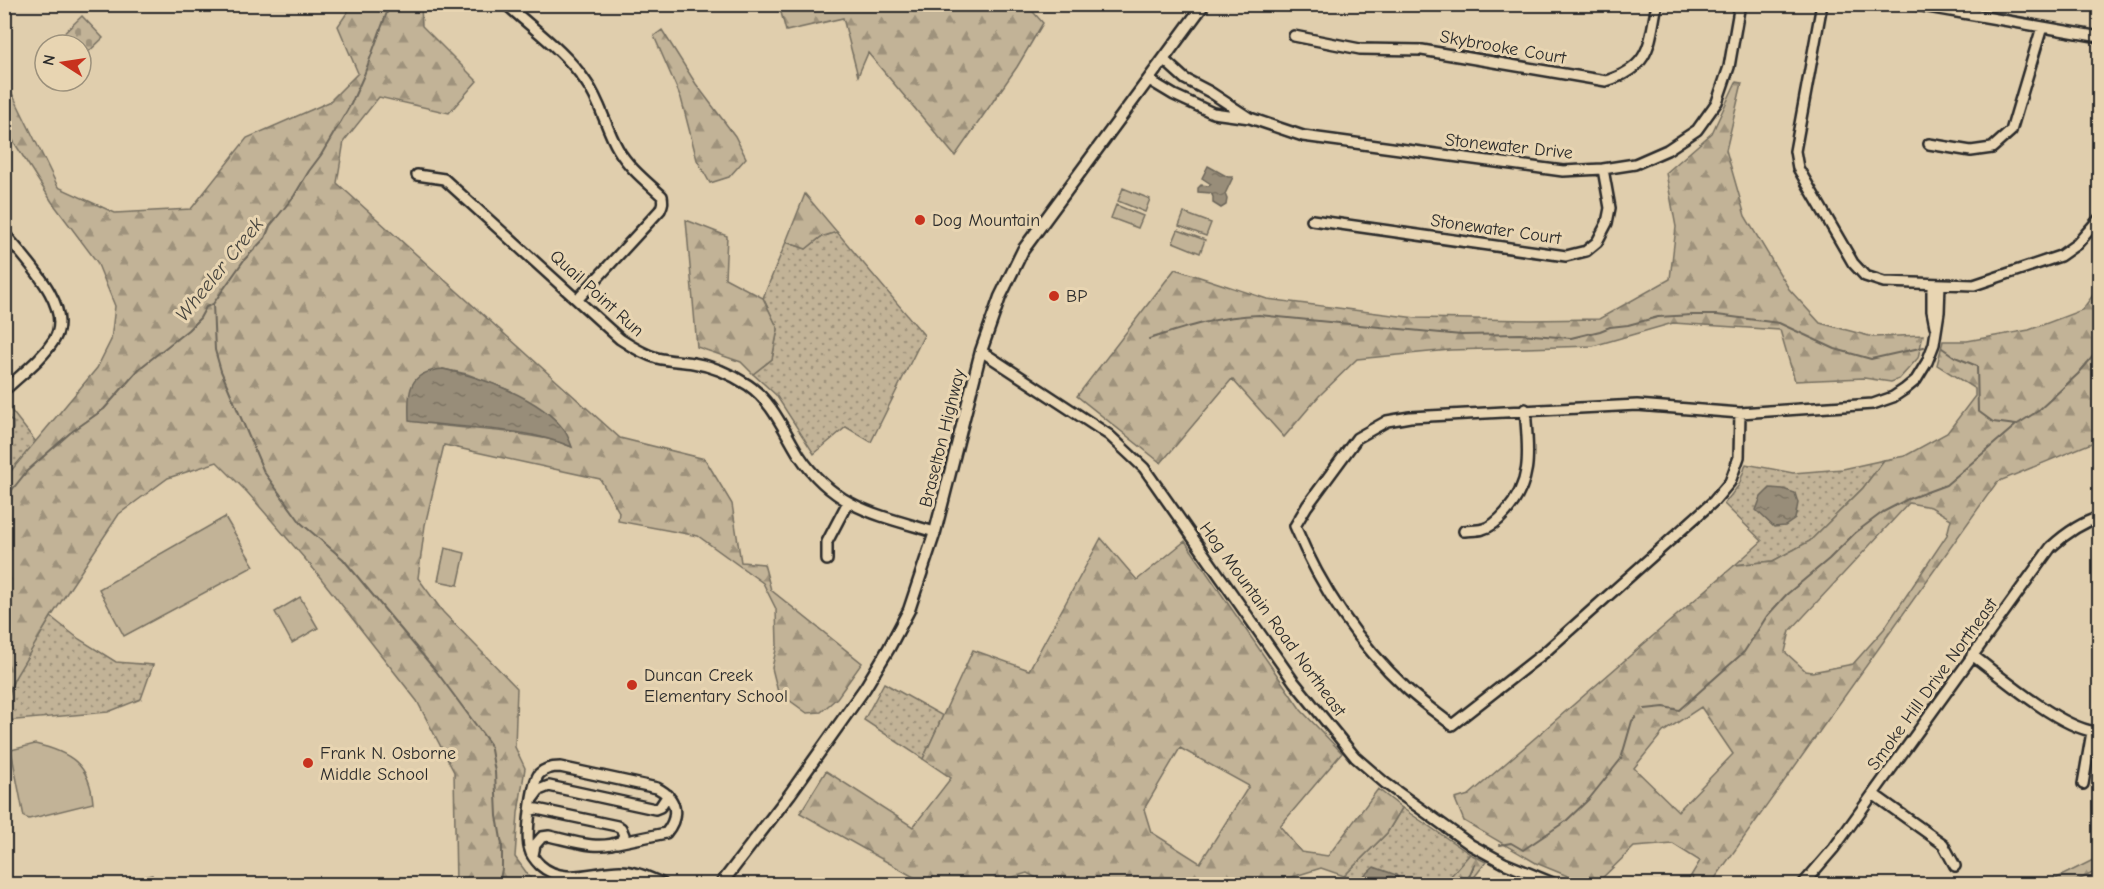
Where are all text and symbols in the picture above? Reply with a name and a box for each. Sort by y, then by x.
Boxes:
street label: Skybrooke Court [1438,26,1568,69]
north arrow [33,33,93,93]
text: N [39,53,59,67]
street label: Stonewater Drive [1444,129,1574,164]
place label: Dog Mountain [932,210,1040,231]
street label: Stonewater Court [1429,210,1563,249]
water label: Wheeler Creek [171,213,268,326]
marker: Dog Mountain [913,213,927,227]
street label: Quail Point Run [545,246,648,341]
place label: BP [1066,286,1087,307]
marker: BP [1047,289,1061,303]
street label: Braselton Highway [915,366,970,509]
street label: Hog Mountain Road Northeast [1195,518,1351,721]
street label: Smoke Hill Drive Northeast [1863,593,2002,774]
place label: Duncan Creek Elementary School [644,665,788,707]
marker: Duncan Creek Elementary School [625,678,639,692]
place label: Frank N. Osborne Middle School [320,743,456,785]
marker: Frank N. Osborne Middle School [301,756,315,770]

